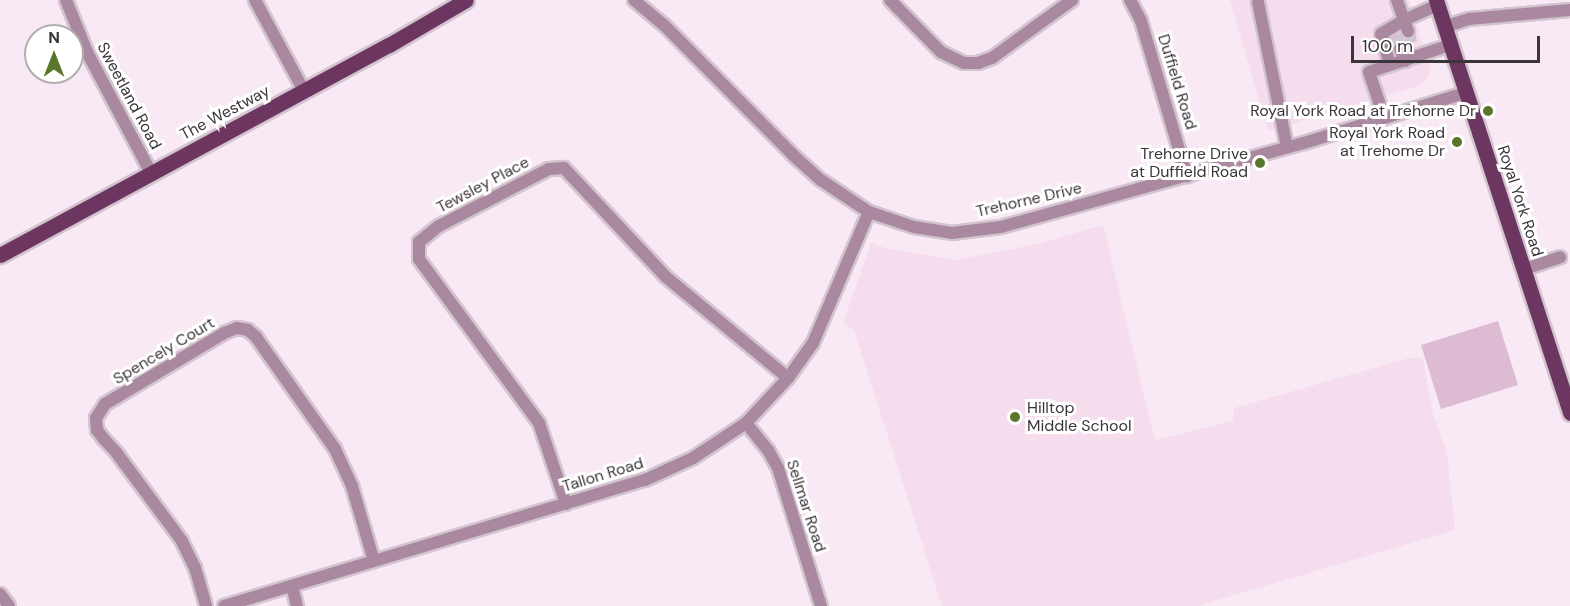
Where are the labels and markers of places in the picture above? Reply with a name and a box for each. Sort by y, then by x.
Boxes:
place label: Royal York Road at Trehorne Dr [1250,101,1476,121]
marker: Royal York Road at Trehorne Dr [1481,104,1495,118]
place label: Royal York Road at Trehome Dr [1329,123,1445,161]
marker: Royal York Road at Trehome Dr [1450,135,1464,149]
place label: Trehorne Drive at Duffield Road [1130,144,1248,182]
marker: Trehorne Drive at Duffield Road [1253,156,1267,170]
place label: Hilltop Middle School [1027,398,1131,436]
marker: Hilltop Middle School [1008,410,1022,424]

